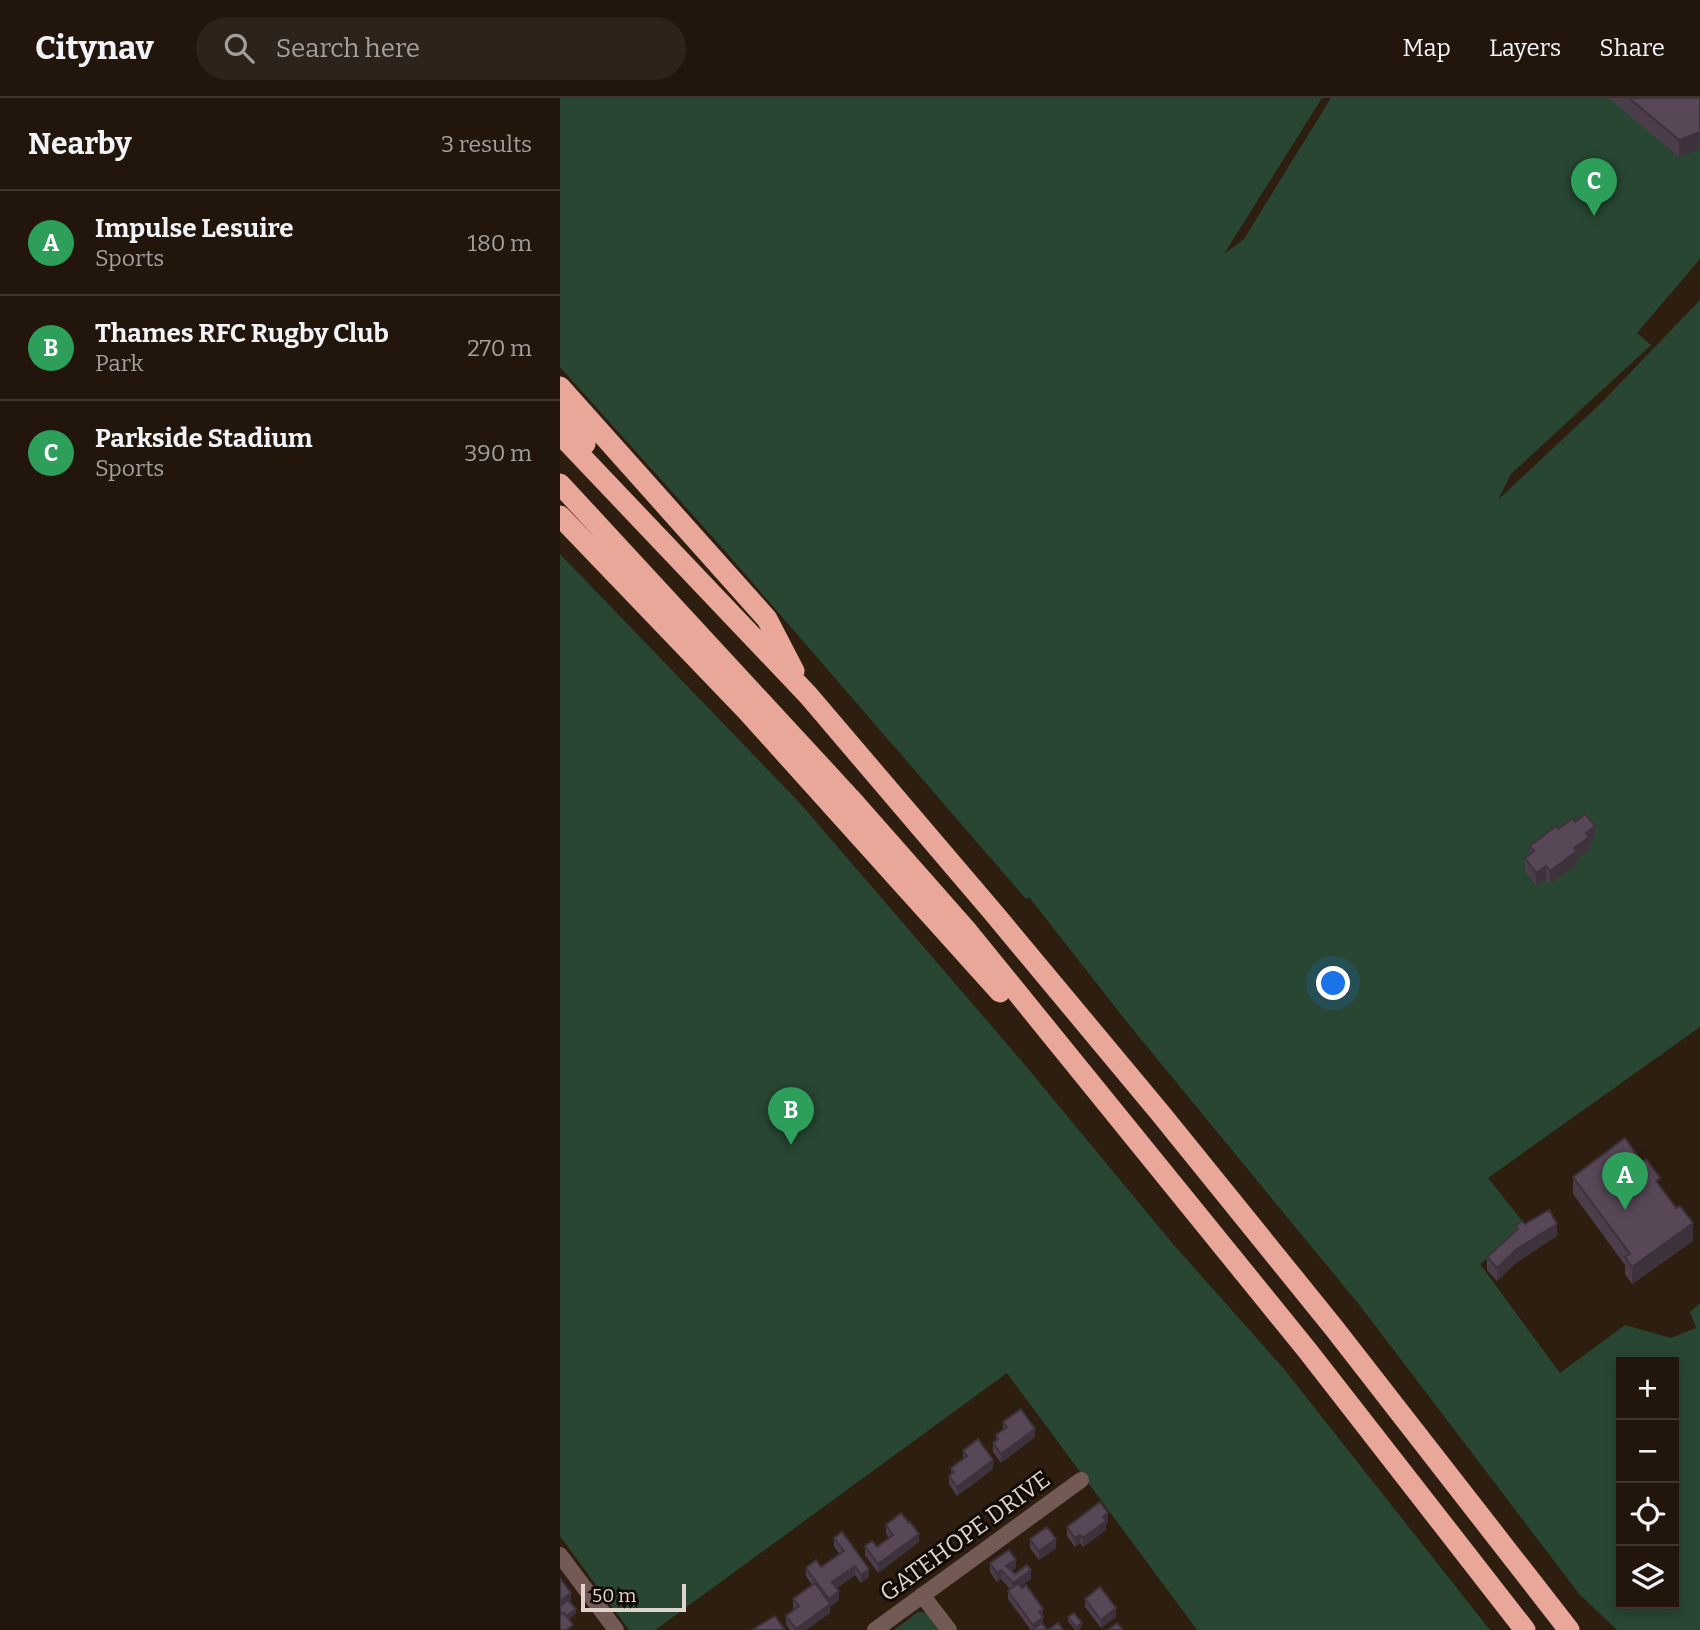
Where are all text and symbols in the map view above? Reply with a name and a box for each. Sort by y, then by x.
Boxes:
search box [196,17,686,80]
text: Citynav [35,28,154,68]
icon: search [220,29,258,67]
text: Search here [276,33,420,64]
text: Map [1403,34,1451,62]
text: Layers [1489,34,1561,62]
text: Share [1599,34,1665,62]
text: Nearby [28,126,132,162]
text: 3 results [441,130,532,158]
pin: C [1571,158,1617,216]
text: Impulse Lesuire [95,213,293,244]
text: A [43,229,59,257]
text: 180 m [468,229,532,257]
text: Sports [95,244,164,272]
text: Thames RFC Rugby Club [95,318,389,349]
text: B [44,334,58,362]
text: 270 m [467,334,532,362]
text: Park [95,349,144,377]
text: Parkside Stadium [95,423,313,454]
text: C [44,439,58,467]
text: 390 m [464,439,532,467]
text: Sports [95,454,164,482]
your location [1316,966,1350,1000]
pin: B [768,1087,814,1145]
pin: A [1602,1152,1648,1210]
map controls [1616,1357,1679,1609]
button: + [1616,1357,1679,1420]
button: − [1616,1420,1679,1483]
street label: GATEHOPE DRIVE [875,1465,1055,1607]
button: locate [1616,1483,1679,1546]
button: layers [1616,1546,1679,1609]
scale bar [581,1581,686,1613]
text: 50 m [592,1584,636,1607]

